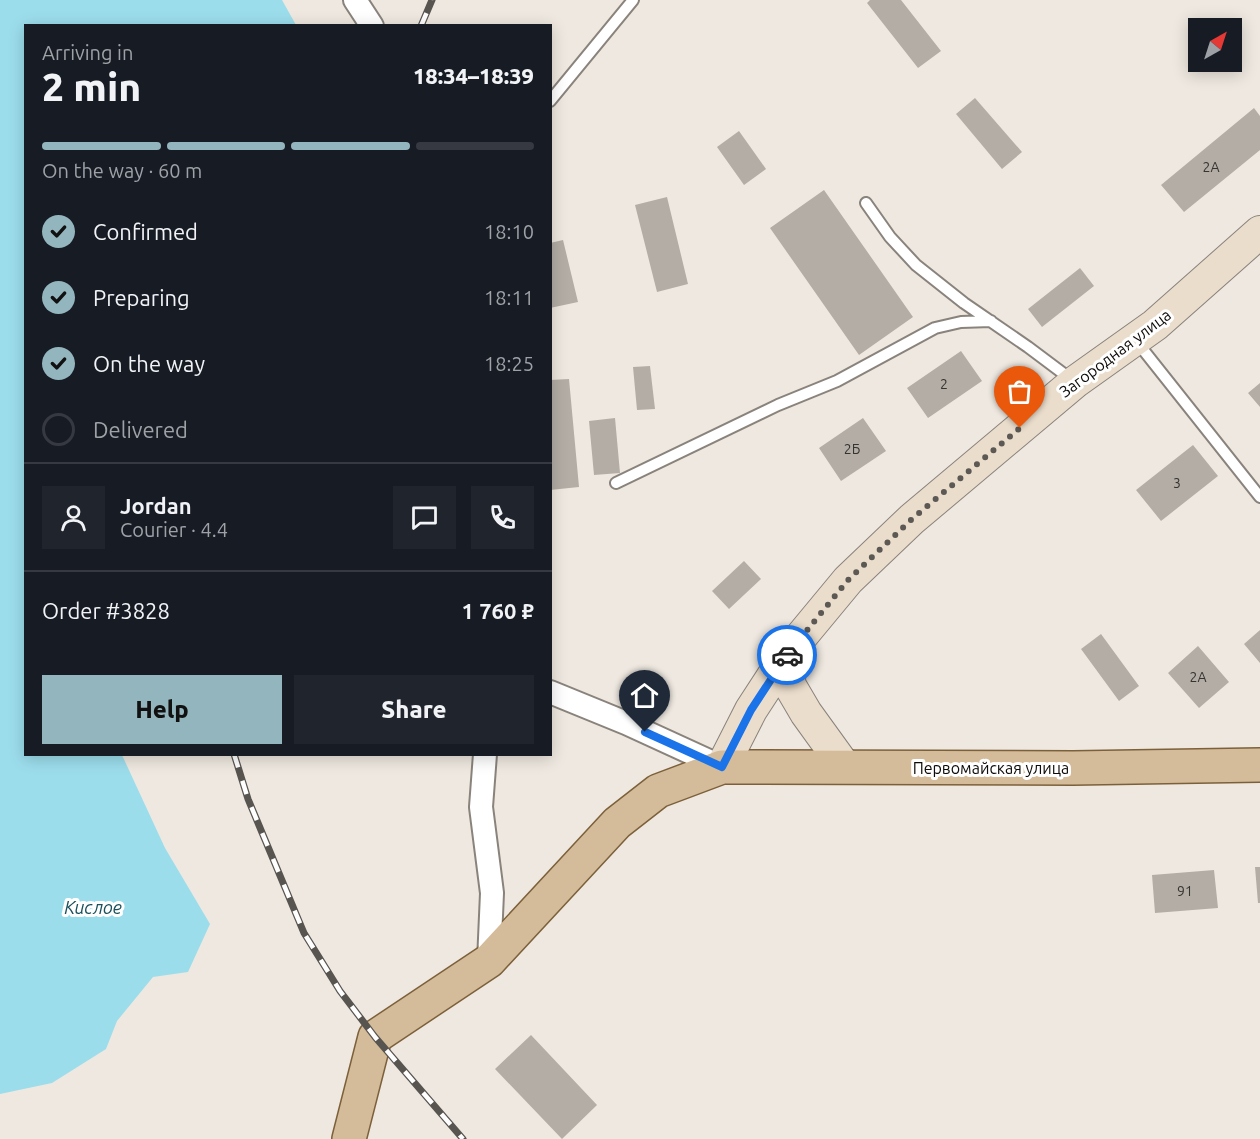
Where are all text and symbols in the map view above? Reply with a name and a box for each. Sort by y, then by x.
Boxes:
north arrow [1188,18,1242,72]
map controls [1188,18,1242,72]
text: Arriving in [42,41,133,64]
text: 18:34–18:39 [413,63,534,88]
text: 2 min [42,65,141,108]
text: On the way · 60 m [42,159,202,182]
house number: 2А [1203,159,1220,175]
icon: check [42,215,75,248]
text: Confirmed [93,219,198,244]
text: 18:10 [484,220,534,243]
icon: check [42,281,75,314]
text: Preparing [93,285,190,310]
text: 18:11 [484,286,534,309]
street label: Загородная улица [1056,305,1174,401]
icon: check [42,347,75,380]
text: On the way [93,351,205,376]
text: 18:25 [484,352,534,375]
pin [994,366,1045,428]
icon: bag [1003,375,1036,408]
house number: 2 [940,376,948,392]
text: Delivered [93,417,188,442]
house number: 2Б [844,441,860,457]
house number: 3 [1173,475,1181,491]
button: person [42,486,105,549]
button: chat [393,486,456,549]
button: phone [471,486,534,549]
text: Jordan [120,493,192,518]
text: Courier · 4.4 [120,518,228,541]
text: Order #3828 [42,598,170,623]
text: 1 760 ₽ [462,598,534,623]
courier [757,625,817,685]
icon: car [771,639,804,672]
house number: 2А [1190,669,1207,685]
pin [619,670,670,732]
button: Help [42,675,282,744]
button: Share [294,675,534,744]
icon: home [628,679,661,712]
street label: Первомайская улица [913,759,1069,777]
house number: 91 [1177,883,1193,899]
water label: Кислое [64,897,122,917]

